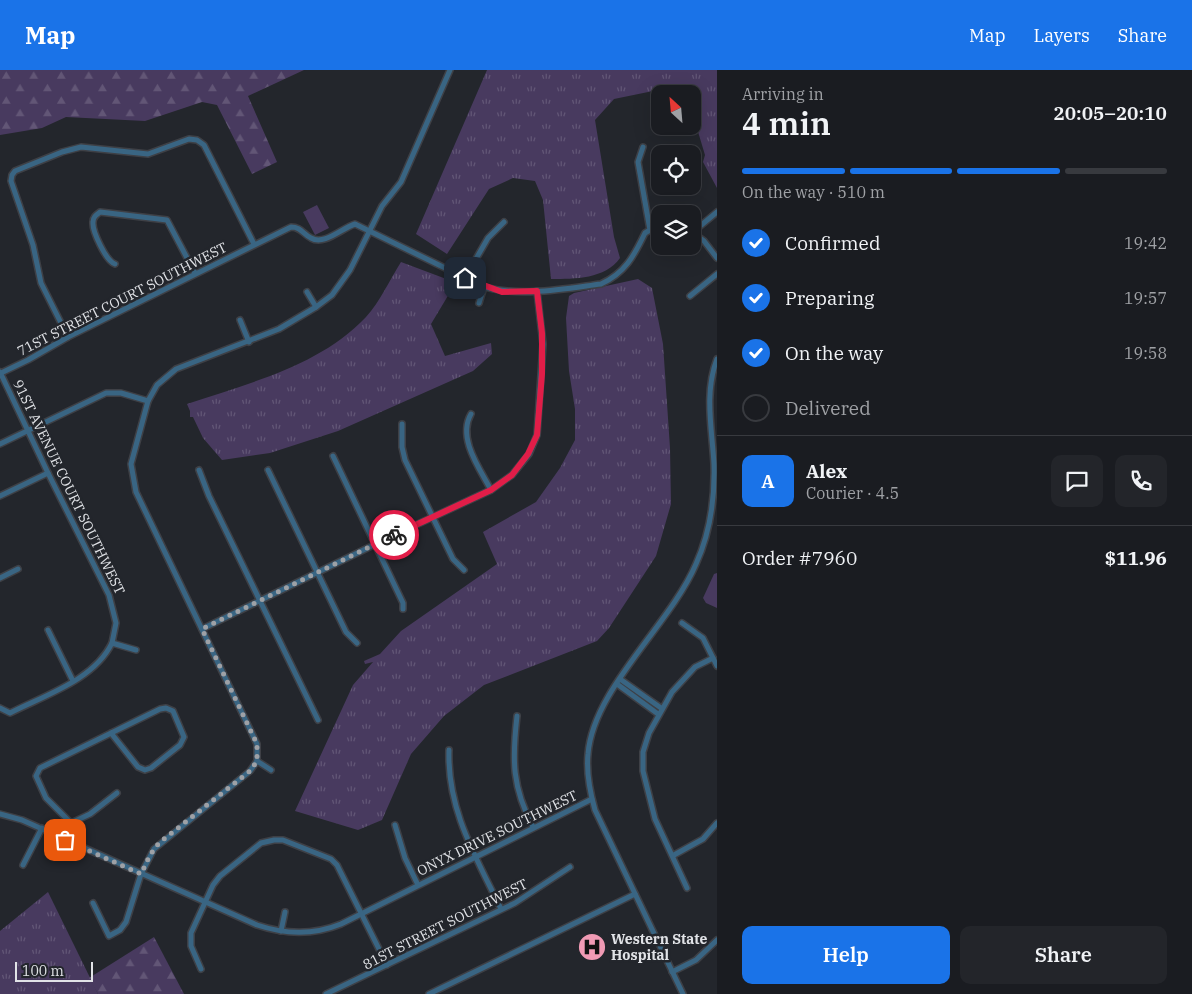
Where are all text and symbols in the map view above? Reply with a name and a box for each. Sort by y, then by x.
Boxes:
text: Map [25,19,75,51]
text: Map [969,24,1006,47]
text: Layers [1034,24,1090,47]
text: Share [1118,24,1167,47]
text: Arriving in [742,84,824,104]
north arrow [651,85,701,135]
map controls [651,85,701,255]
text: 20:05–20:10 [1053,101,1167,125]
text: 4 min [742,102,831,144]
button: locate [651,145,701,195]
text: On the way · 510 m [742,182,885,202]
button: layers [651,205,701,255]
icon: check [742,229,770,257]
text: Confirmed [785,231,880,255]
text: 19:42 [1124,233,1167,253]
street label: 71ST STREET COURT SOUTHWEST [14,238,230,360]
pin [444,257,486,299]
icon: home [451,264,479,292]
icon: check [742,284,770,312]
text: Preparing [785,286,874,310]
text: 19:57 [1124,288,1167,308]
icon: check [742,339,770,367]
text: On the way [785,341,883,365]
text: 19:58 [1124,343,1167,363]
street label: 91ST AVENUE COURT SOUTHWEST [9,377,129,597]
text: Delivered [785,396,871,420]
button: chat [1051,455,1103,507]
button: phone [1115,455,1167,507]
text: Alex [806,459,847,483]
text: A [761,469,775,493]
text: Courier · 4.5 [806,483,899,503]
courier [369,510,419,560]
icon: bike [380,521,408,549]
text: Order #7960 [742,546,857,570]
text: $11.96 [1105,546,1167,570]
street label: ONYX DRIVE SOUTHWEST [414,786,580,880]
pin [44,819,86,861]
icon: bag [51,826,79,854]
street label: 81ST STREET SOUTHWEST [360,875,530,973]
button: Help [742,926,950,984]
button: Share [960,926,1167,984]
place label: Western State Hospital [611,930,707,964]
hospital icon: Western State Hospital [577,932,607,962]
scale bar [15,959,92,982]
text: 100 m [22,962,64,980]

